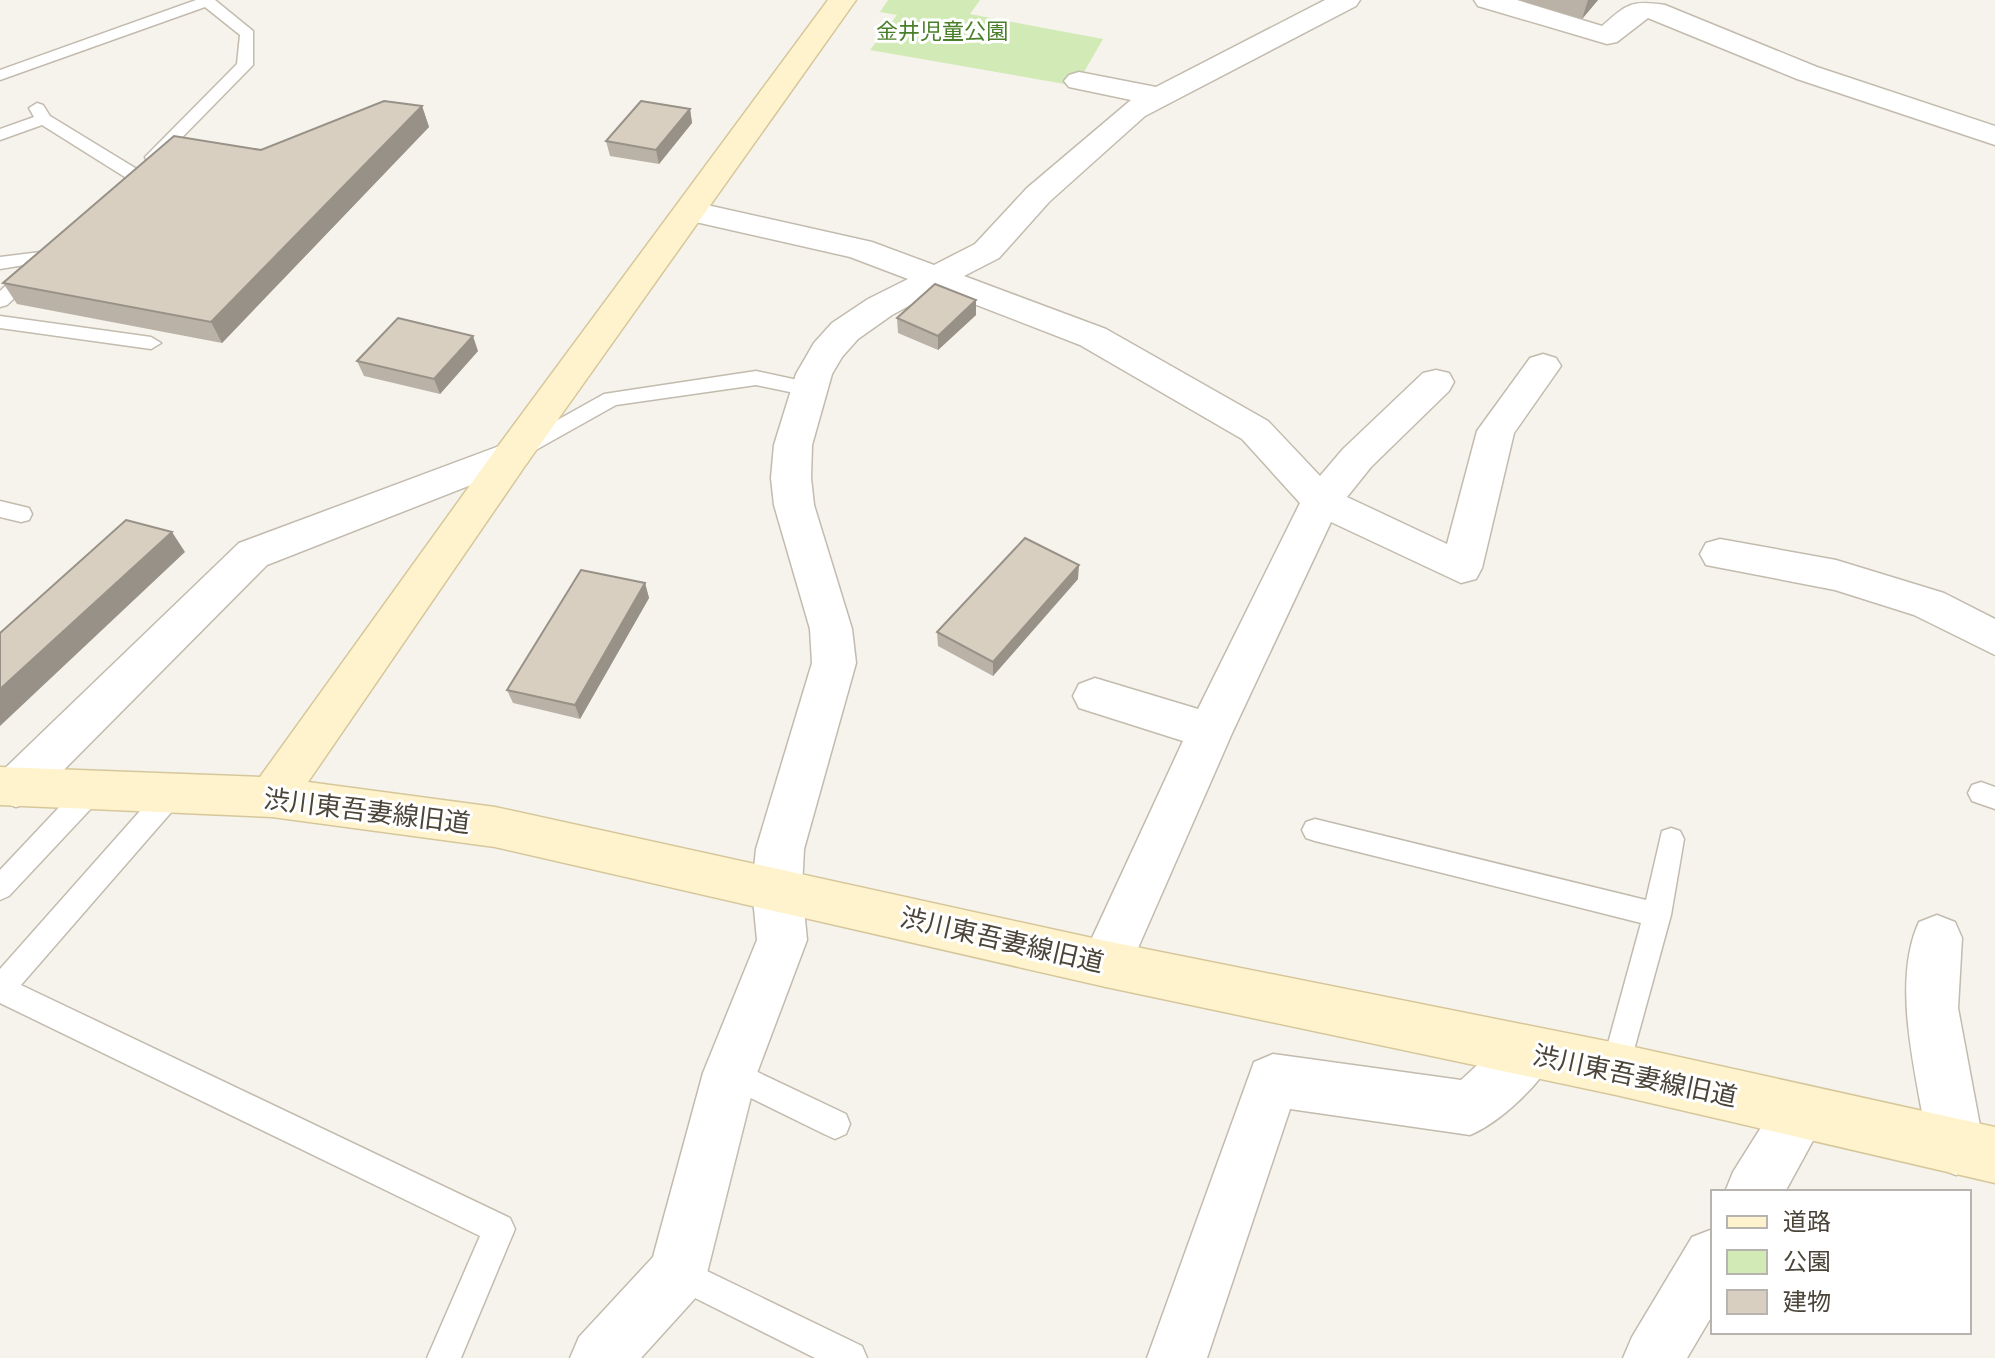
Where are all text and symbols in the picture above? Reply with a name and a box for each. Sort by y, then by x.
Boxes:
park label: 金井児童公園 [876,18,1008,45]
street label: 渋川東吾妻線旧道 [262,782,472,840]
street label: 渋川東吾妻線旧道 [897,901,1107,979]
street label: 渋川東吾妻線旧道 [1530,1039,1740,1113]
legend [1711,1190,1971,1334]
text: 道路 [1783,1207,1831,1236]
text: 公園 [1783,1247,1831,1276]
text: 建物 [1783,1287,1831,1316]

